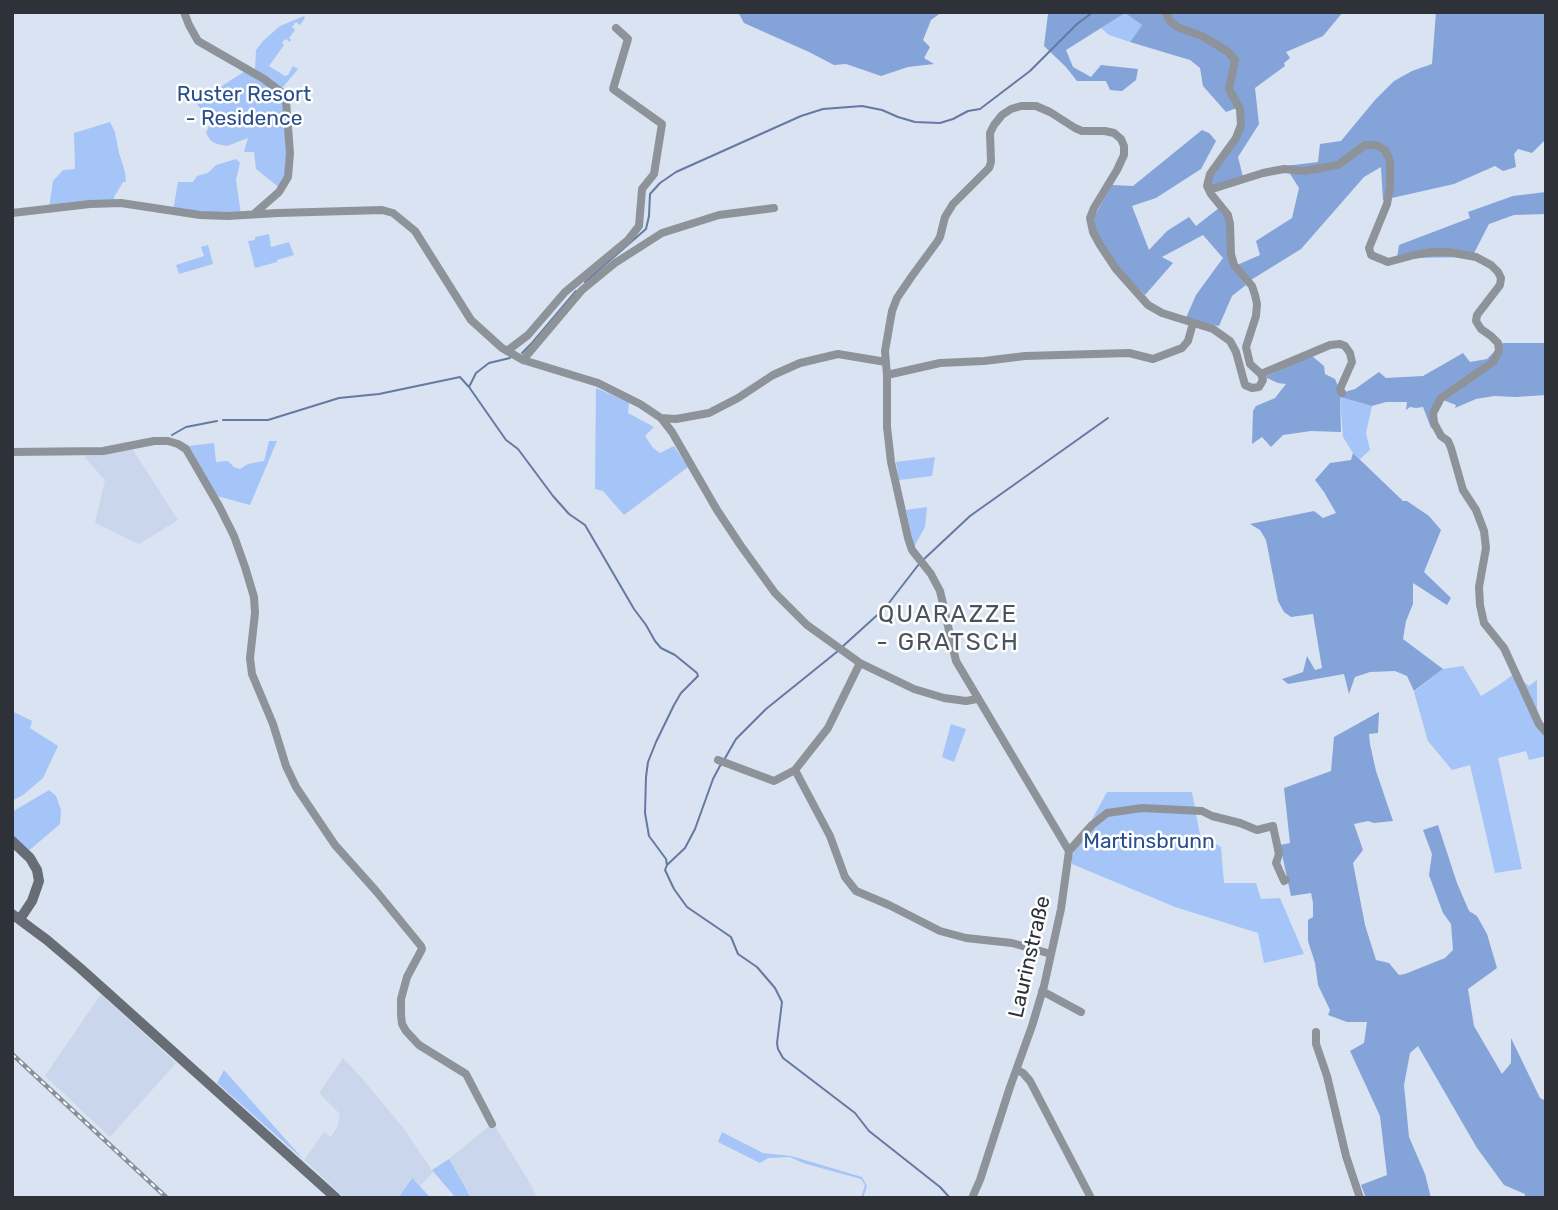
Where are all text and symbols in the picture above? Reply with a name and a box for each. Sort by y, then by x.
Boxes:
park label: Ruster Resort - Residence [177,82,311,132]
district label: QUARAZZE - GRATSCH [877,601,1019,657]
park label: Martinsbrunn [1083,829,1215,855]
street label: Laurinstraße [1004,894,1056,1020]

